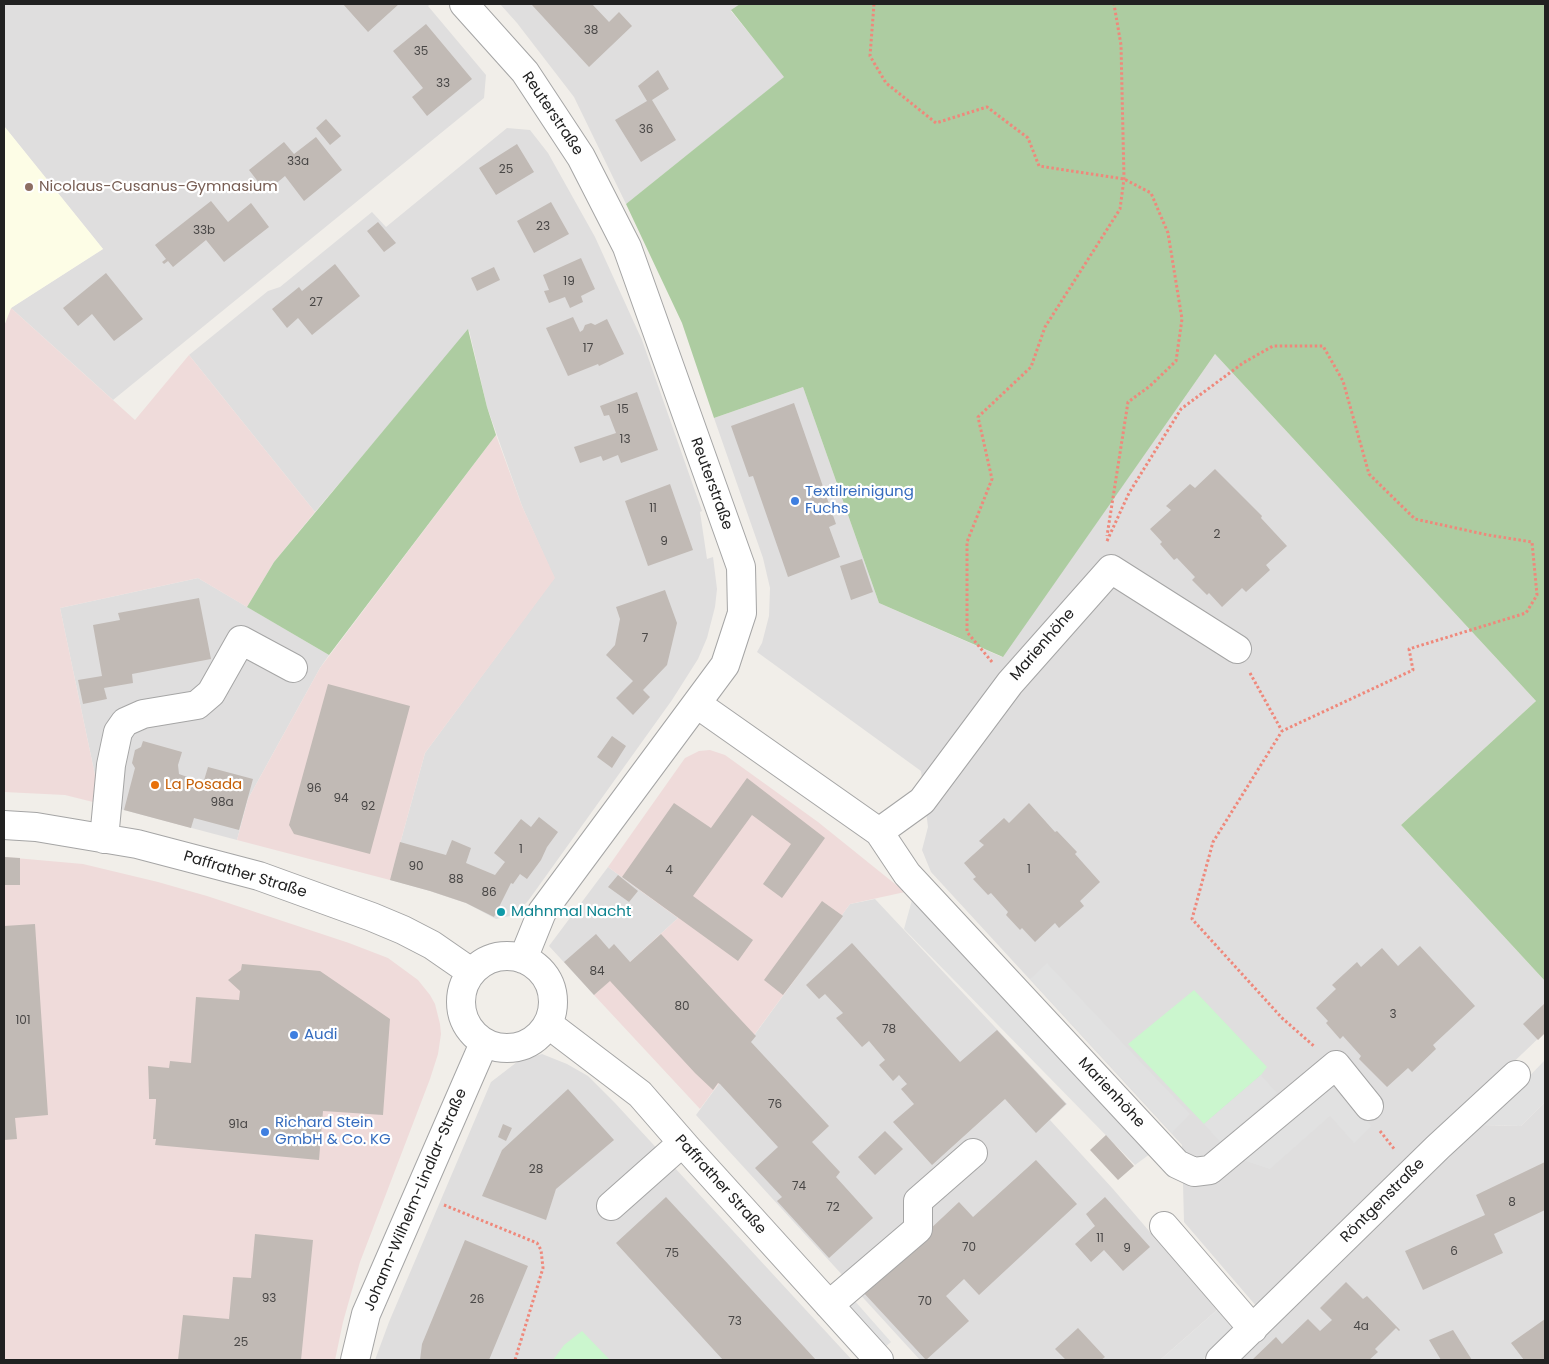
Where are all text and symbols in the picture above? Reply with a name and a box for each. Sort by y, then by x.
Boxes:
house number: 38 [584,24,598,38]
house number: 35 [414,45,428,59]
street label: Reuterstraße [517,69,587,159]
house number: 33 [436,77,450,91]
house number: 36 [639,123,653,137]
house number: 33a [287,155,309,169]
house number: 25 [499,163,513,177]
place label: Nicolaus-Cusanus-Gymnasium [39,178,278,196]
marker: Nicolaus-Cusanus-Gymnasium [23,181,35,193]
house number: 23 [536,220,550,234]
house number: 33b [193,224,215,238]
house number: 19 [563,275,575,289]
house number: 27 [309,296,323,310]
house number: 17 [583,342,593,356]
house number: 15 [617,403,629,417]
house number: 13 [620,433,630,447]
street label: Reuterstraße [686,435,736,533]
place label: Textilreinigung Fuchs [805,483,914,518]
marker: Textilreinigung Fuchs [789,495,801,507]
house number: 11 [649,502,657,516]
house number: 2 [1214,528,1220,542]
house number: 9 [660,535,668,549]
street label: Marienhöhe [1007,605,1079,685]
house number: 7 [642,632,648,646]
place label: La Posada [165,776,242,794]
marker: La Posada [149,779,161,791]
house number: 96 [306,782,322,796]
house number: 94 [333,792,349,806]
house number: 98a [210,796,234,810]
house number: 92 [361,800,375,814]
house number: 1 [519,843,523,857]
street label: Paffrather Straße [181,848,309,902]
house number: 90 [408,860,424,874]
house number: 1 [1027,863,1031,877]
house number: 4 [665,864,673,878]
house number: 88 [448,873,464,887]
house number: 86 [481,886,497,900]
place label: Mahnmal Nacht [511,903,631,921]
marker: Mahnmal Nacht [495,906,507,918]
house number: 84 [589,965,605,979]
house number: 80 [674,1000,690,1014]
house number: 3 [1389,1008,1397,1022]
house number: 101 [15,1014,31,1028]
house number: 78 [882,1023,896,1037]
place label: Audi [304,1026,338,1044]
marker: Audi [288,1029,300,1041]
street label: Marienhöhe [1074,1054,1148,1132]
street label: Johann-Wilhelm-Lindlar-Straße [361,1086,471,1314]
house number: 76 [768,1098,782,1112]
place label: Richard Stein GmbH & Co. KG [275,1114,391,1149]
house number: 91a [228,1118,248,1132]
marker: Richard Stein GmbH & Co. KG [259,1126,271,1138]
street label: Paffrather Straße [671,1131,769,1239]
street label: Röntgenstraße [1337,1155,1429,1247]
house number: 28 [529,1163,543,1177]
house number: 74 [792,1180,806,1194]
house number: 8 [1508,1196,1516,1210]
house number: 72 [826,1201,840,1215]
house number: 11 [1096,1232,1104,1246]
house number: 70 [962,1241,976,1255]
house number: 9 [1123,1242,1131,1256]
house number: 6 [1450,1245,1458,1259]
house number: 75 [665,1247,679,1261]
house number: 93 [262,1292,276,1306]
house number: 26 [470,1293,484,1307]
house number: 70 [918,1295,932,1309]
house number: 73 [728,1315,742,1329]
house number: 4a [1353,1320,1369,1334]
house number: 25 [234,1336,248,1350]

